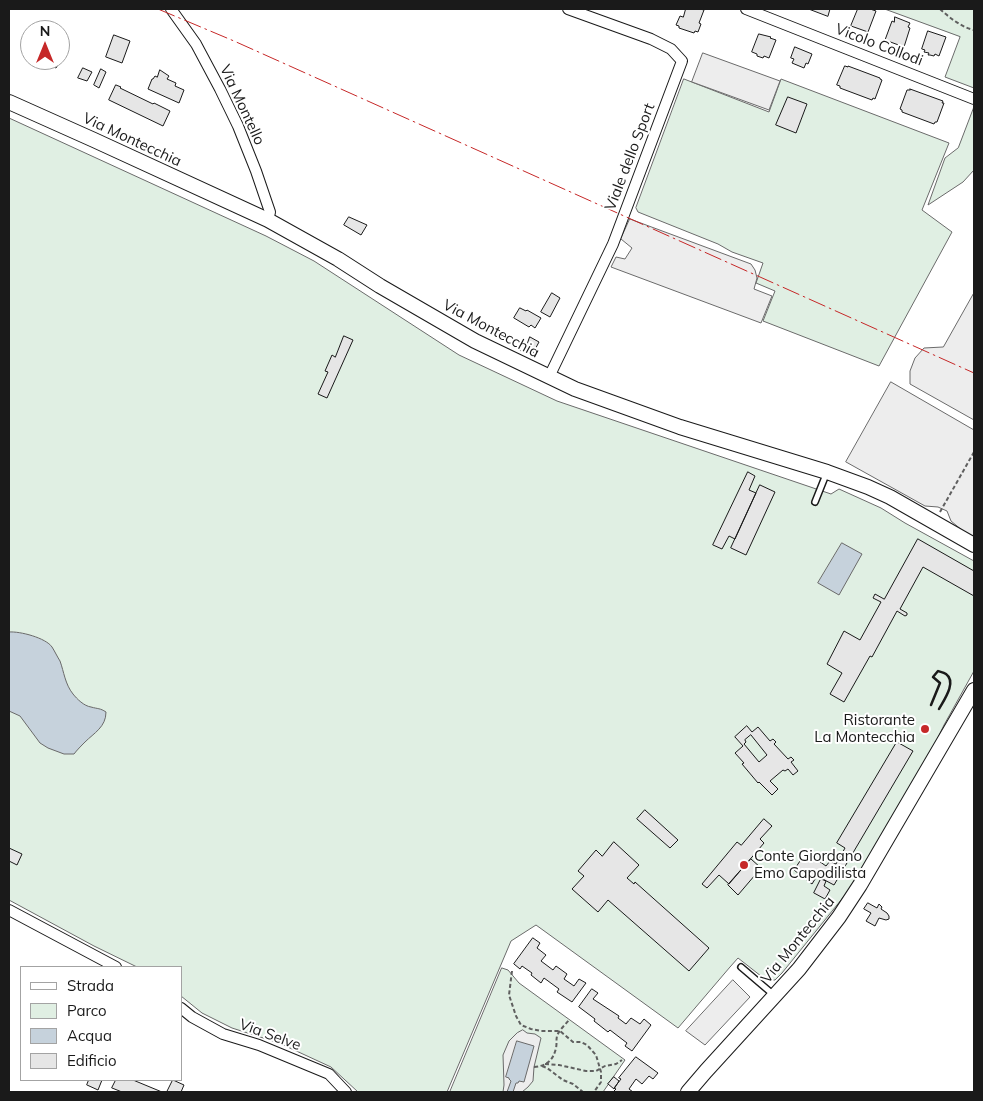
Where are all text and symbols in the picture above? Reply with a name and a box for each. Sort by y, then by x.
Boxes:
north arrow [20,20,70,70]
street label: Vicolo Collodi [833,20,925,70]
text: N [40,22,50,40]
street label: Via Montello [216,62,268,148]
street label: Viale dello Sport [601,101,659,213]
street label: Via Montecchia [80,109,184,171]
street label: Via Montecchia [440,296,542,362]
place label: Ristorante La Montecchia [814,711,915,746]
marker: Ristorante La Montecchia [919,723,931,735]
place label: Conte Giordano Emo Capodilista [754,847,866,882]
marker: Conte Giordano Emo Capodilista [738,859,750,871]
street label: Via Montecchia [757,893,839,987]
legend [20,966,182,1081]
text: Strada [67,976,114,995]
text: Parco [67,1001,107,1020]
street label: Via Selve [237,1016,303,1054]
text: Acqua [67,1026,112,1045]
text: Edificio [67,1051,117,1070]

